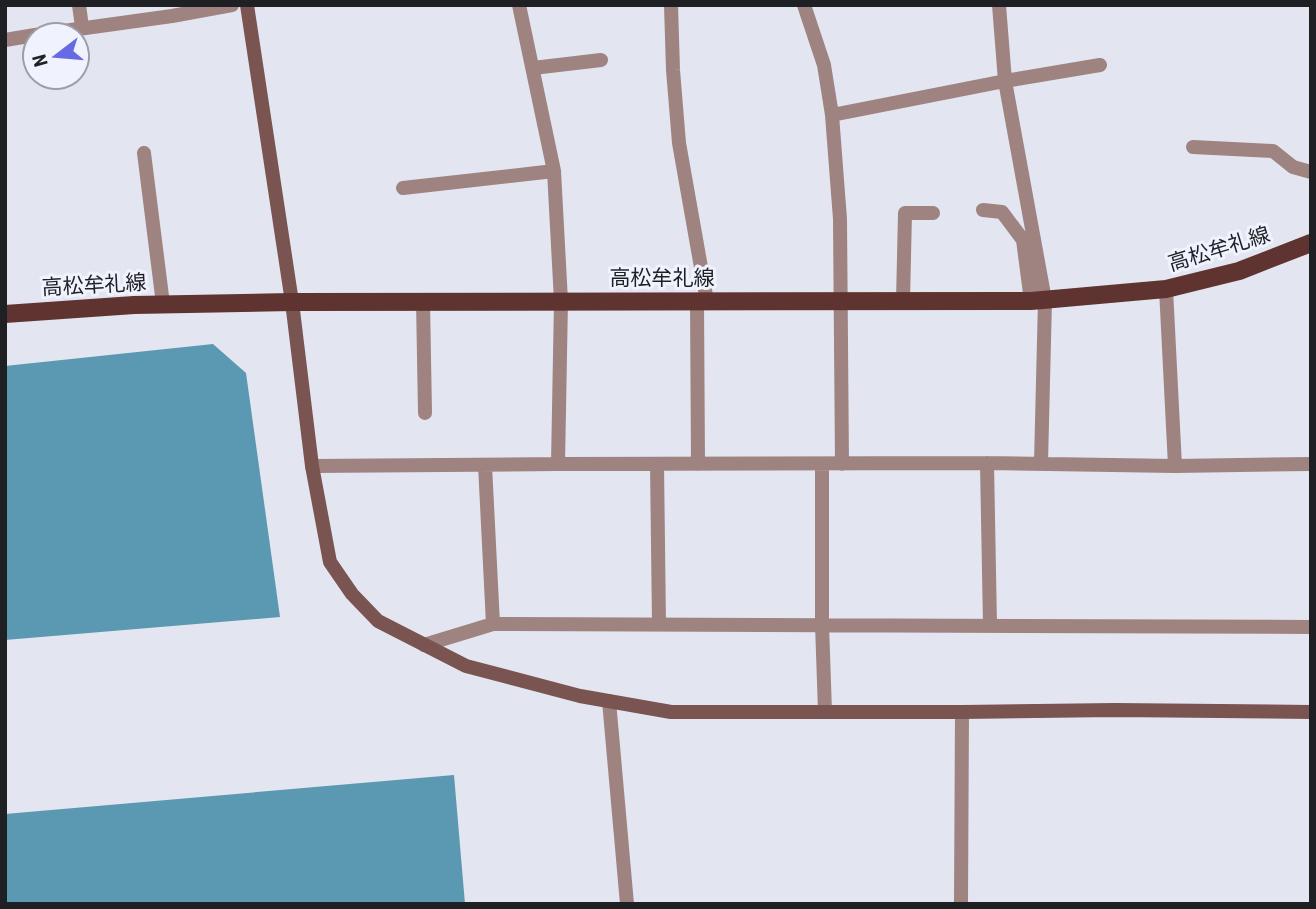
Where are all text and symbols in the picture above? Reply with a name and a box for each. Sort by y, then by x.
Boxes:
north arrow [21,21,91,91]
text: N [27,52,53,69]
street label: 高松牟礼線 [1165,222,1273,276]
street label: 高松牟礼線 [610,266,715,290]
street label: 高松牟礼線 [41,270,147,300]

